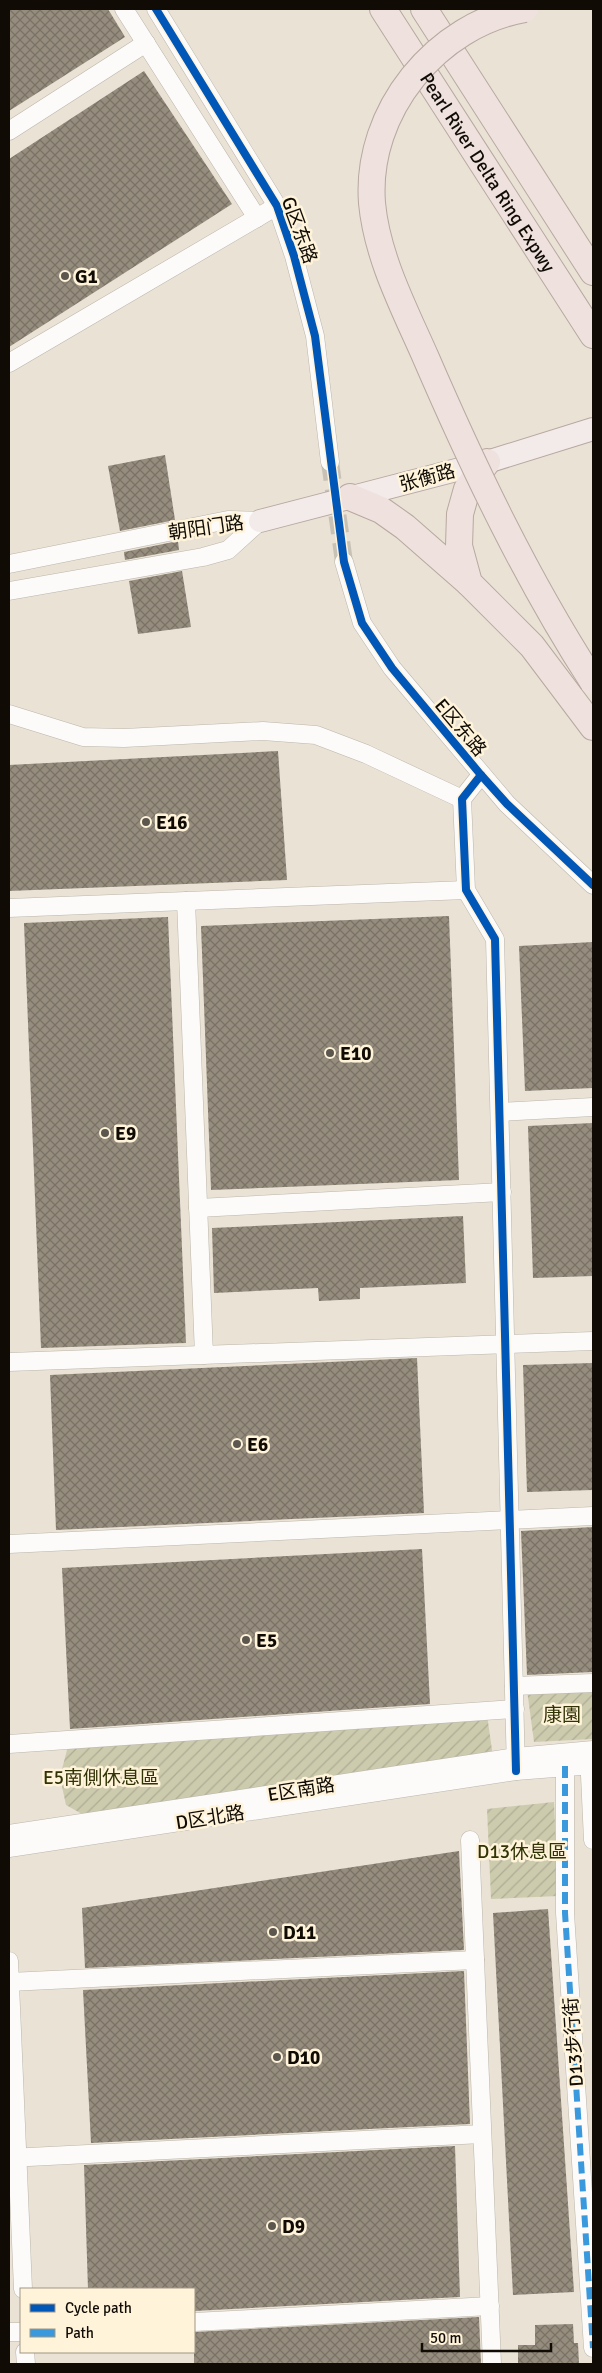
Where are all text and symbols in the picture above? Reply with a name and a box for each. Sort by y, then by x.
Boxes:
street label: Pearl River Delta Ring Expwy [414,68,560,277]
street label: G区东路 [276,194,322,267]
place label: G1 [75,265,98,289]
marker: G1 [59,270,71,282]
street label: 张衡路 [397,459,458,497]
street label: 朝阳门路 [167,511,245,545]
street label: E区东路 [429,694,491,761]
place label: E16 [156,811,187,835]
marker: E16 [140,816,152,828]
place label: E10 [340,1042,371,1066]
marker: E10 [324,1047,336,1059]
place label: E9 [115,1122,136,1146]
marker: E9 [99,1127,111,1139]
place label: E6 [247,1433,268,1457]
marker: E6 [231,1438,243,1450]
place label: E5 [256,1629,277,1653]
marker: E5 [240,1634,252,1646]
park label: 康園 [543,1703,581,1727]
park label: E5南側休息區 [43,1766,159,1790]
street label: E区南路 [266,1773,336,1807]
street label: D区北路 [174,1801,246,1835]
park label: D13休息區 [477,1840,567,1864]
place label: D11 [283,1921,316,1945]
marker: D11 [267,1926,279,1938]
street label: D13步行街 [559,1996,589,2088]
place label: D10 [287,2046,320,2070]
marker: D10 [271,2051,283,2063]
place label: D9 [282,2215,305,2239]
marker: D9 [266,2220,278,2232]
legend [20,2288,195,2353]
text: Cycle path [65,2299,132,2317]
scale bar [422,2320,551,2352]
text: Path [65,2324,94,2342]
text: 50 m [430,2329,461,2347]

